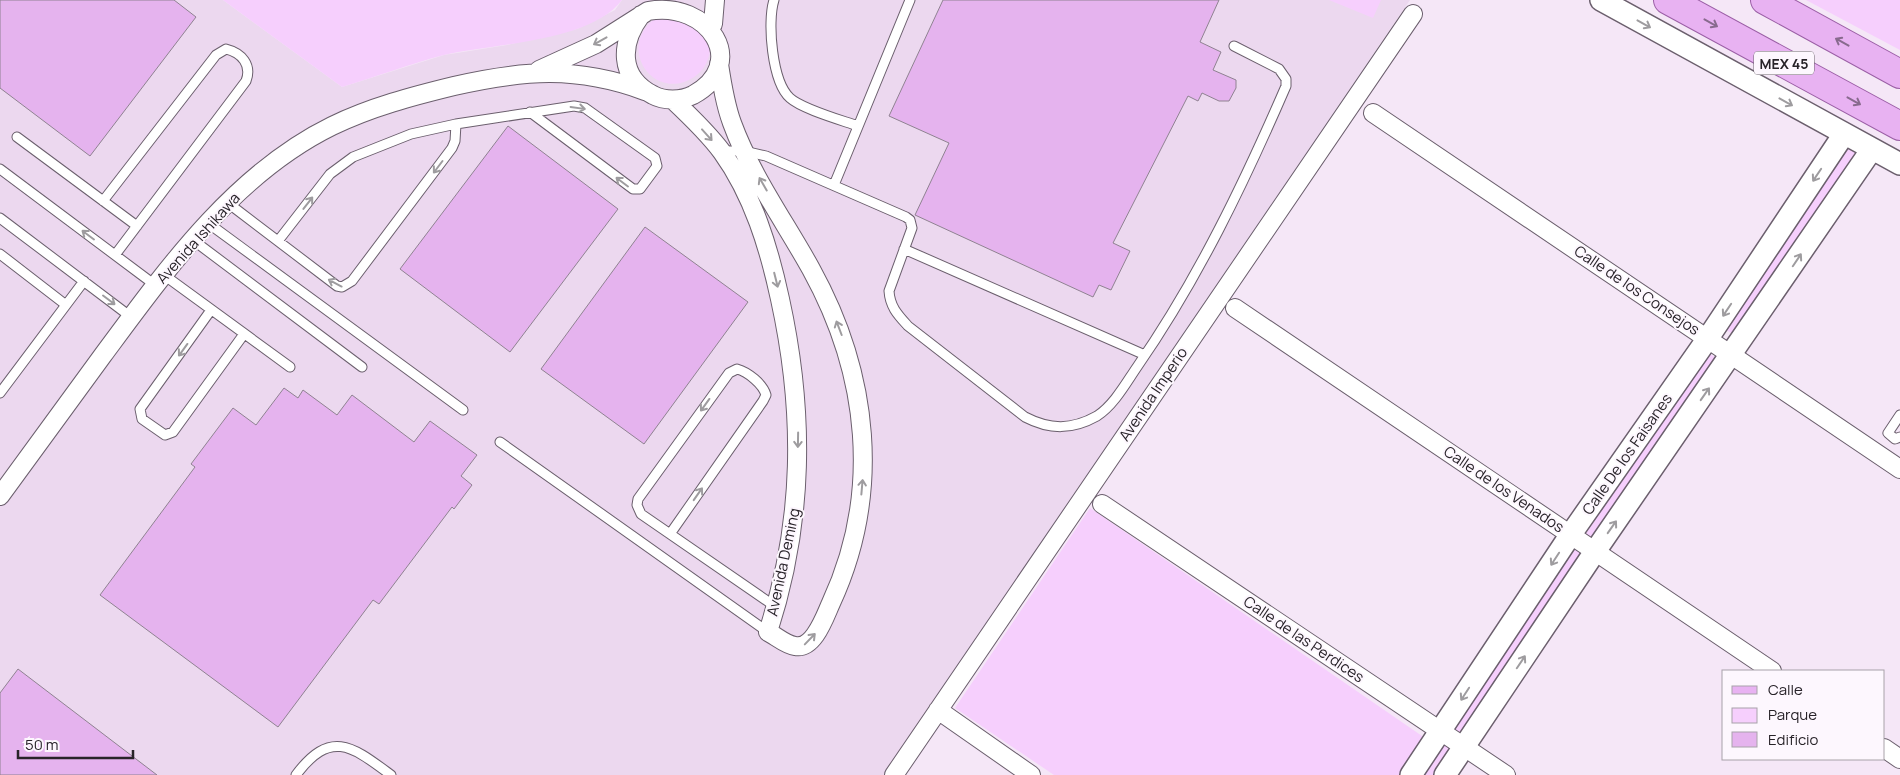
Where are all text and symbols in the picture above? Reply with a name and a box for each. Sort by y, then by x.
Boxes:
one-way arrow [1636,19,1650,29]
one-way arrow [1703,19,1718,28]
one-way arrow [593,37,608,47]
one-way arrow [1835,37,1850,47]
road number: MEX 45 [1754,52,1814,74]
one-way arrow [1846,97,1861,106]
one-way arrow [1778,98,1793,107]
one-way arrow [570,103,586,113]
one-way arrow [701,128,713,141]
one-way arrow [432,160,443,173]
one-way arrow [1812,167,1822,181]
one-way arrow [616,176,629,187]
one-way arrow [758,177,768,192]
street label: Avenida Ishikawa [151,188,245,288]
one-way arrow [302,197,313,210]
one-way arrow [81,230,95,240]
street label: Calle de los Consejos [1570,240,1704,340]
one-way arrow [1792,253,1802,267]
one-way arrow [772,271,781,287]
one-way arrow [328,278,343,288]
one-way arrow [102,295,115,306]
one-way arrow [1722,302,1732,316]
one-way arrow [834,321,843,336]
one-way arrow [178,343,188,357]
street label: Avenida Imperio [1114,343,1192,445]
one-way arrow [1700,387,1710,401]
street label: Calle De los Faisanes [1577,389,1677,519]
one-way arrow [700,398,711,412]
one-way arrow [793,432,803,448]
street label: Calle de los Venados [1440,441,1568,537]
one-way arrow [857,479,867,495]
one-way arrow [693,487,703,501]
street label: Avenida Deming [761,506,805,618]
one-way arrow [1607,520,1617,534]
one-way arrow [1550,551,1560,565]
street label: Calle de las Perdices [1240,591,1369,687]
one-way arrow [804,632,816,645]
one-way arrow [1516,655,1527,669]
legend [1722,670,1885,760]
text: Calle [1768,679,1803,700]
one-way arrow [1460,687,1470,701]
text: Parque [1768,704,1817,725]
scale bar [18,728,132,760]
text: Edificio [1768,729,1819,750]
text: 50 m [25,734,59,755]

